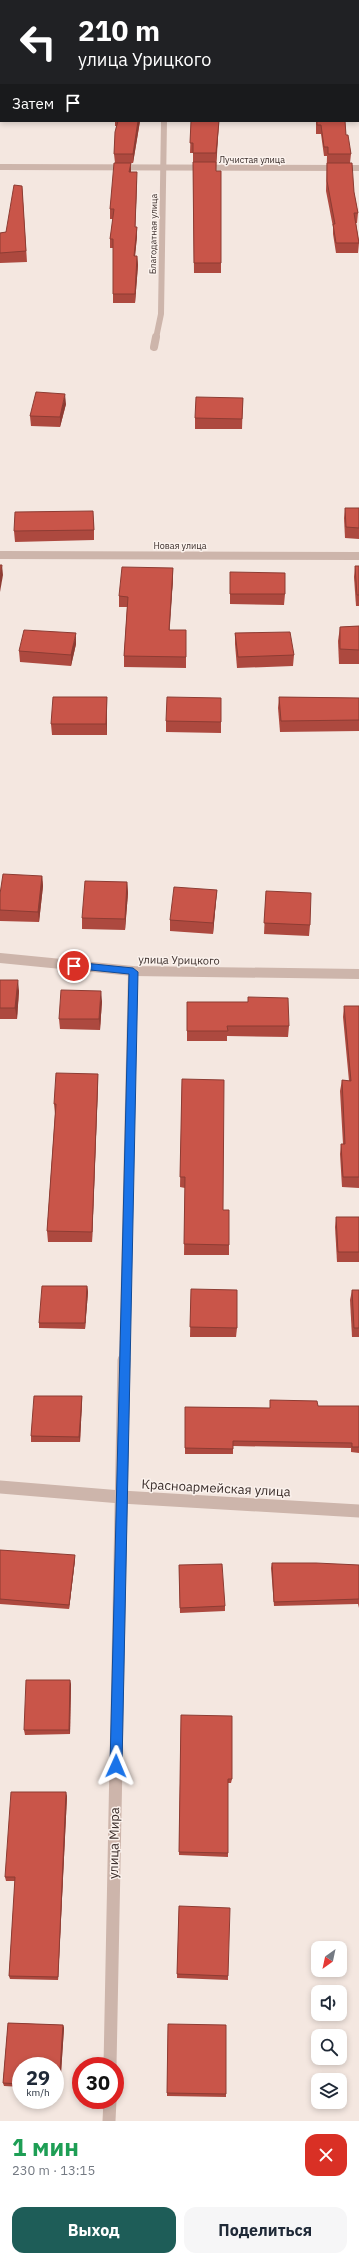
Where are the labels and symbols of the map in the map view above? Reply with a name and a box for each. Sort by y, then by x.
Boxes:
street label: Лучистая улица [219,154,285,165]
street label: Благодатная улица [147,193,159,274]
street label: Новая улица [153,540,207,551]
pin [57,949,91,983]
street label: улица Урицкого [138,952,220,968]
street label: Красноармейская улица [141,1476,291,1500]
position arrow [95,1745,137,1787]
street label: улица Мира [105,1807,123,1879]
north arrow [311,1941,347,1977]
speed limit sign: 30 [72,2057,124,2109]

